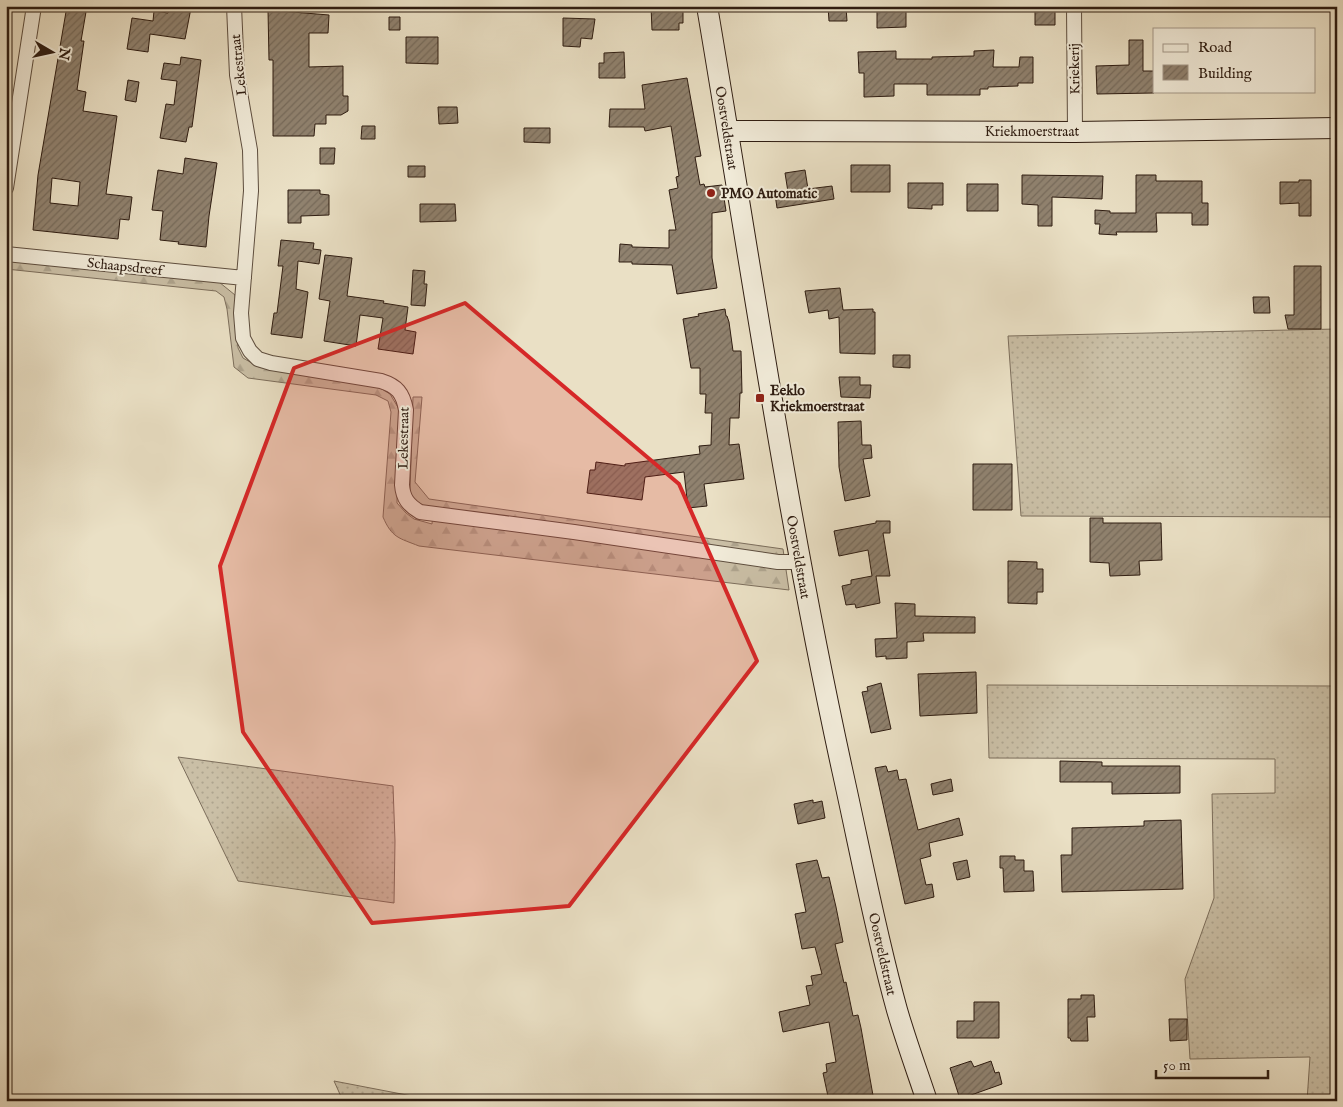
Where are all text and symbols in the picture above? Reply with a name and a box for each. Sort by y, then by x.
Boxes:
north arrow [28,28,78,78]
legend [1153,28,1316,92]
street label: Lekestraat [227,33,251,97]
text: Road [1198,38,1233,57]
street label: Kriekerij [1066,43,1084,95]
text: N [54,45,74,61]
text: Building [1198,64,1253,83]
street label: Oostveldstraat [711,85,742,171]
street label: Kriekmoerstraat [985,123,1079,141]
place label: PMO Automatic [721,185,817,203]
marker: PMO Automatic [705,187,717,199]
street label: Schaapsdreef [86,254,166,280]
place label: Eeklo Kriekmoerstraat [770,382,865,416]
marker: Eeklo Kriekmoerstraat [754,392,766,404]
street label: Lekestraat [394,407,414,469]
street label: Oostveldstraat [782,514,814,601]
street label: Oostveldstraat [864,911,900,998]
scale bar [1156,1047,1268,1079]
text: 50 m [1163,1056,1191,1075]

